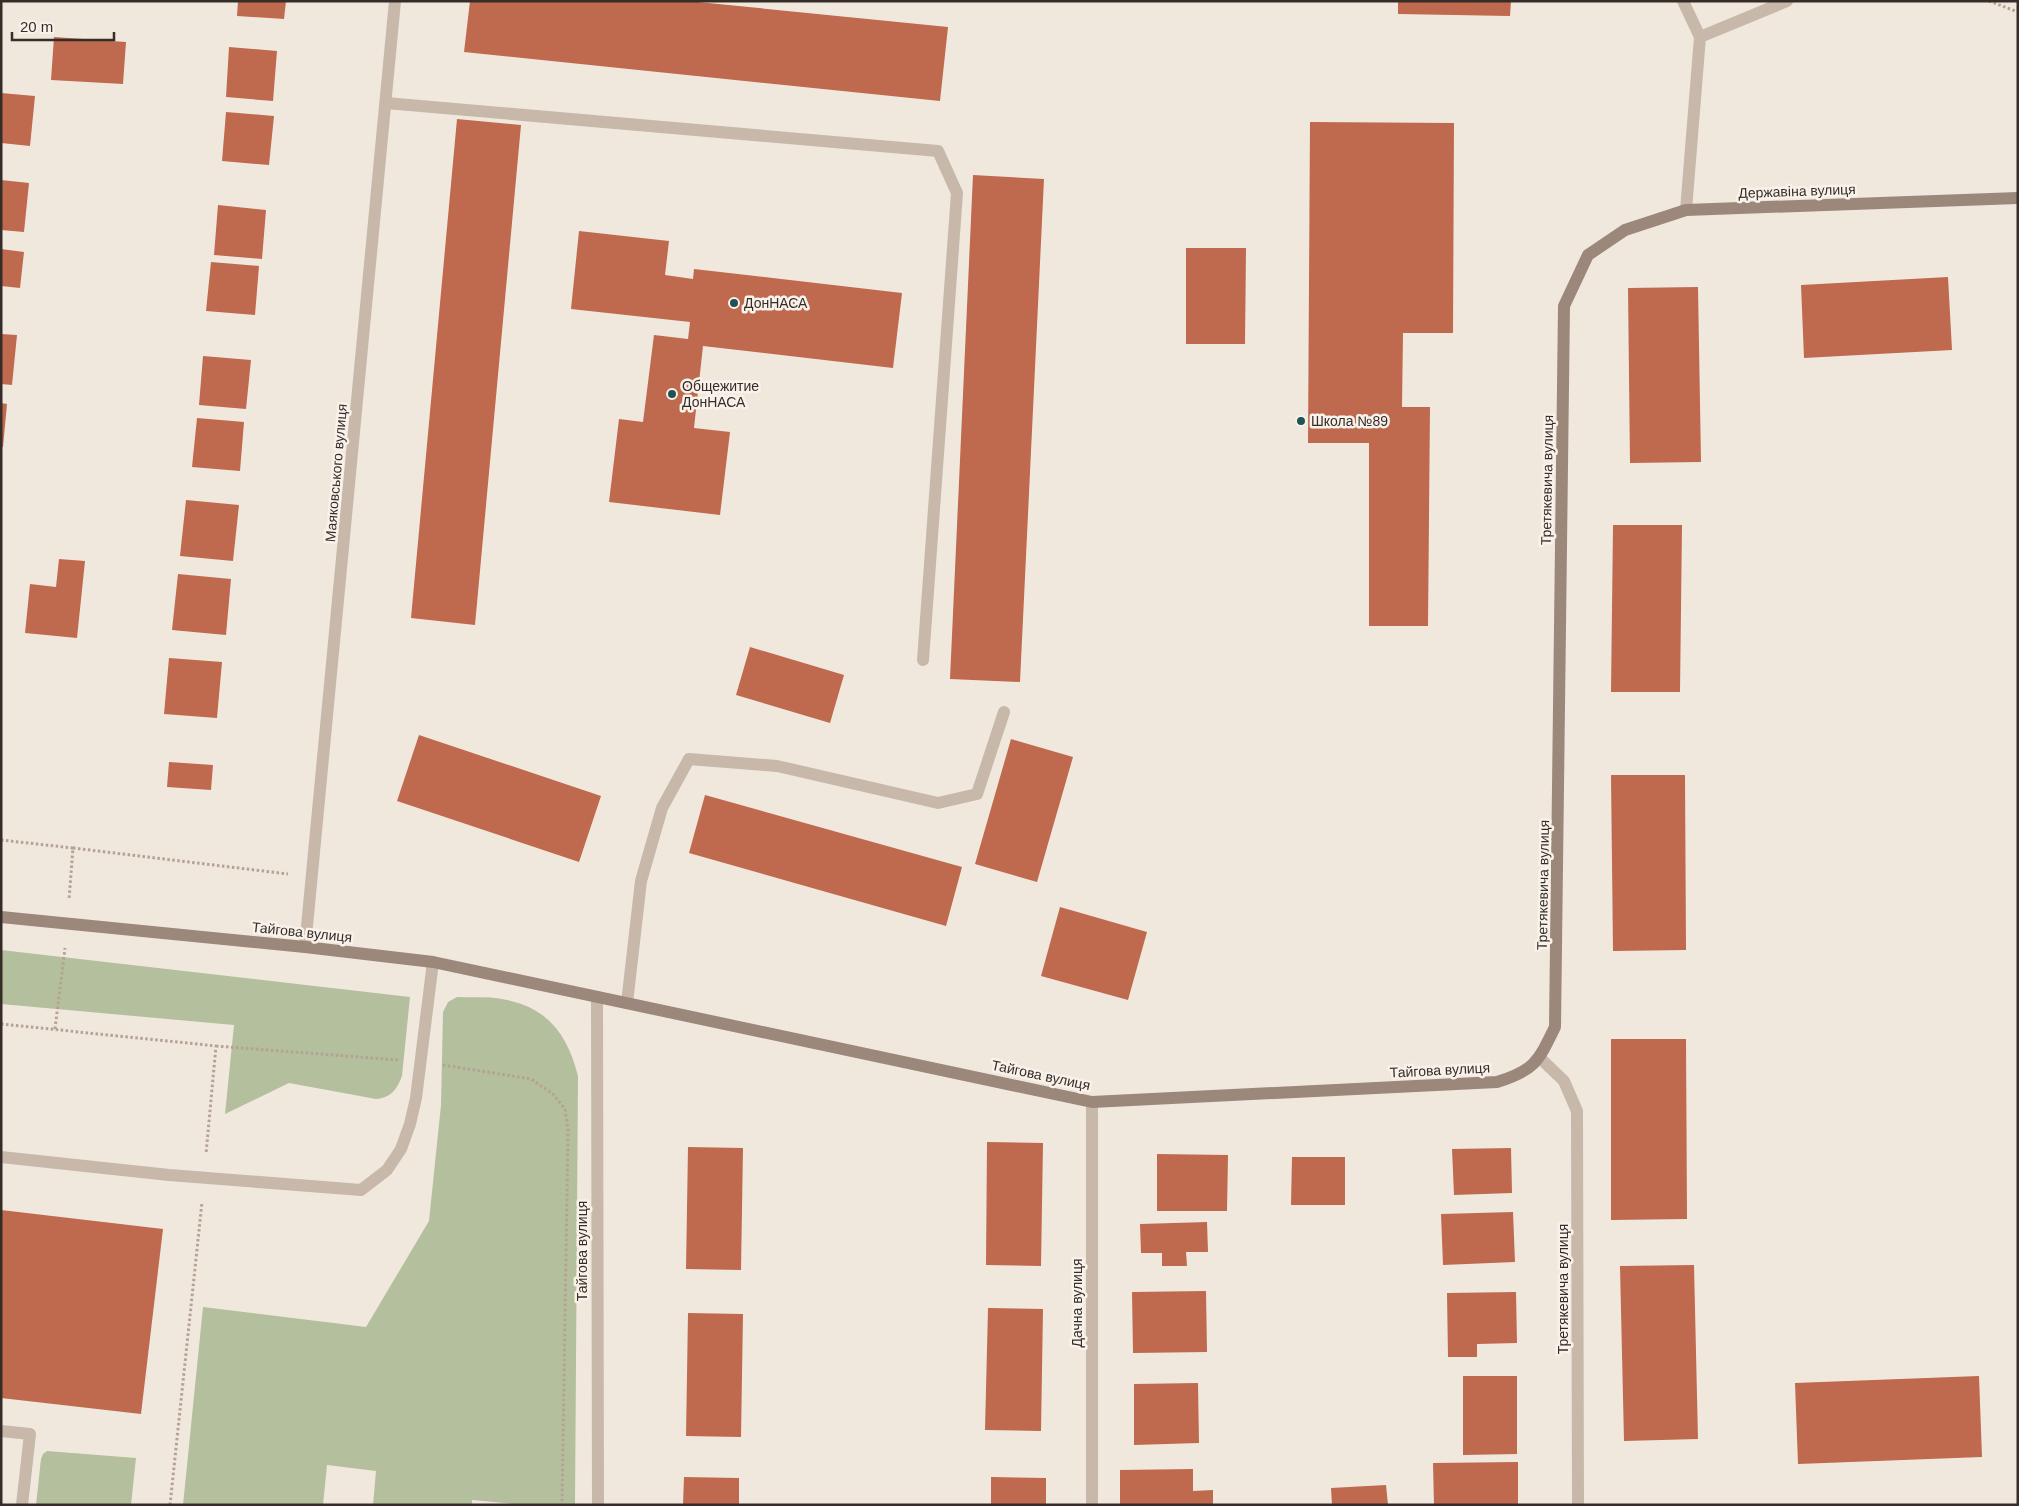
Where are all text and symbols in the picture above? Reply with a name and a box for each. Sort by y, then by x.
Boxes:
scale bar [12,10,115,42]
text: 20 m [20,18,53,35]
street label: Державіна вулиця [1738,181,1856,201]
place label: ДонНАСА [744,295,808,311]
marker: ДонНАСА [728,297,740,309]
place label: Общежитие ДонНАСА [682,378,759,410]
marker: Общежитие ДонНАСА [666,388,678,400]
street label: Маяковського вулиця [322,403,350,543]
place label: Школа №89 [1311,413,1388,429]
marker: Школа №89 [1295,415,1307,427]
street label: Третякевича вулиця [1538,415,1556,545]
street label: Третякевича вулиця [1534,820,1552,950]
street label: Тайгова вулиця [251,919,353,945]
street label: Тайгова вулиця [990,1057,1092,1093]
street label: Тайгова вулиця [1389,1059,1491,1081]
street label: Тайгова вулиця [574,1201,590,1301]
street label: Третякевича вулиця [1555,1224,1571,1354]
street label: Дачна вулиця [1069,1258,1085,1348]

